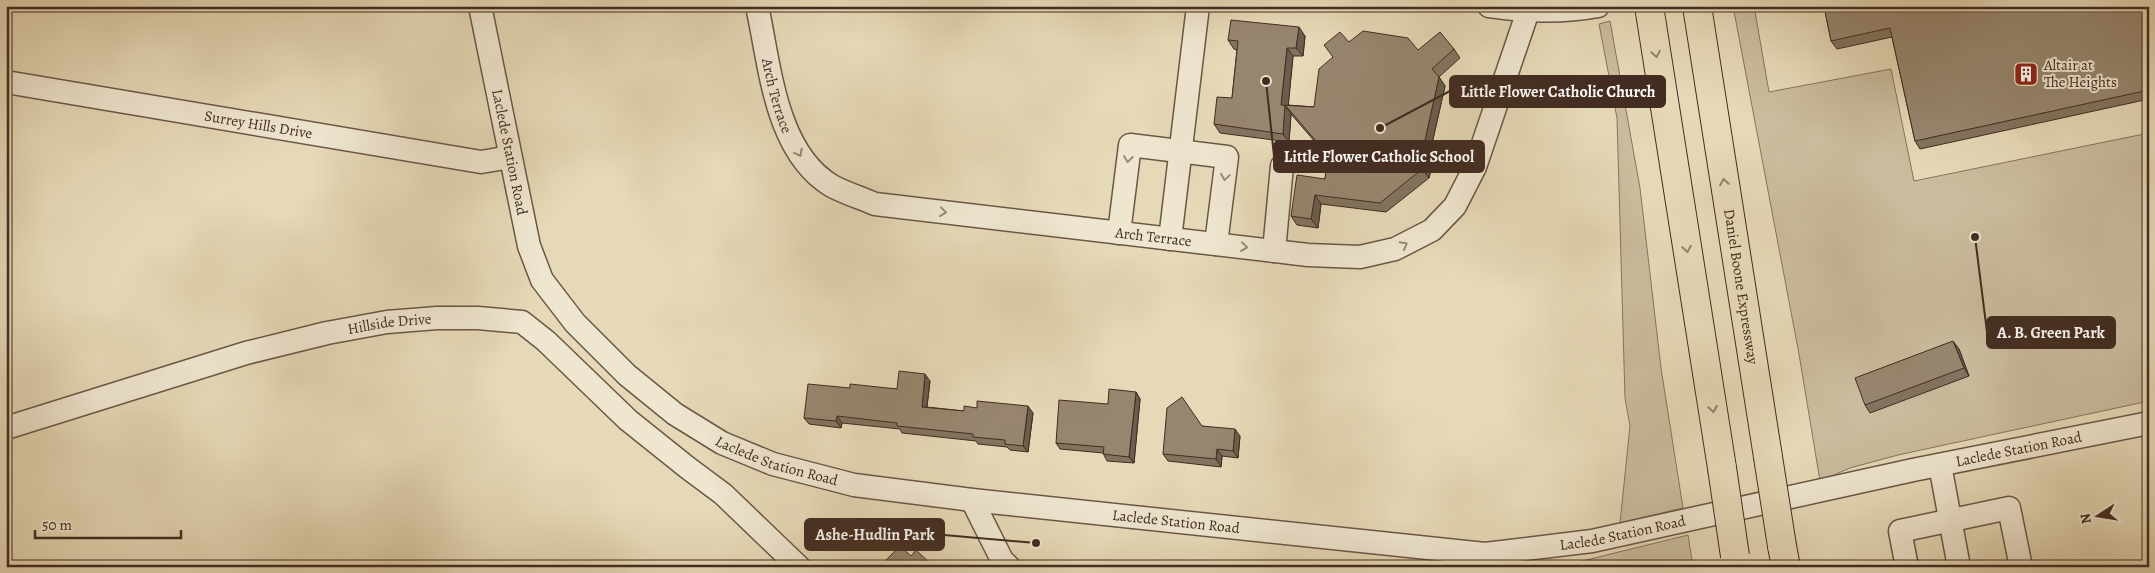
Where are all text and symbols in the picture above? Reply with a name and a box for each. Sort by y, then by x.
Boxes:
one-way arrow [1651,50,1661,59]
place label: Altair at The Heights [2043,55,2117,92]
street label: Arch Terrace [757,56,797,137]
building icon: Altair at The Heights [2013,61,2039,87]
callout: Little Flower Catholic Church [1450,76,1665,107]
text: Little Flower Catholic Church [1460,81,1656,103]
street label: Laclede Station Road [487,87,533,218]
street label: Surrey Hills Drive [203,106,314,144]
callout: Little Flower Catholic School [1274,141,1484,172]
text: Little Flower Catholic School [1284,146,1475,168]
one-way arrow [793,148,803,157]
one-way arrow [1123,156,1134,164]
one-way arrow [1220,172,1230,181]
one-way arrow [1720,177,1730,186]
one-way arrow [940,206,948,217]
street label: Daniel Boone Expressway [1719,207,1763,366]
street label: Arch Terrace [1113,222,1193,251]
one-way arrow [1240,241,1248,252]
one-way arrow [1399,241,1408,251]
one-way arrow [1682,245,1692,253]
street label: Hillside Drive [346,308,432,339]
callout: A. B. Green Park [1987,317,2115,348]
text: A. B. Green Park [1996,322,2106,344]
one-way arrow [1707,405,1717,414]
street label: Laclede Station Road [1954,426,2084,471]
street label: Laclede Station Road [711,431,841,491]
north arrow [2072,490,2122,540]
street label: Laclede Station Road [1111,505,1242,538]
scale bar [35,508,181,540]
street label: Laclede Station Road [1558,510,1688,555]
text: N [2075,512,2096,526]
text: 50 m [42,515,72,535]
callout: Ashe-Hudlin Park [805,519,944,550]
text: Ashe-Hudlin Park [815,524,935,546]

